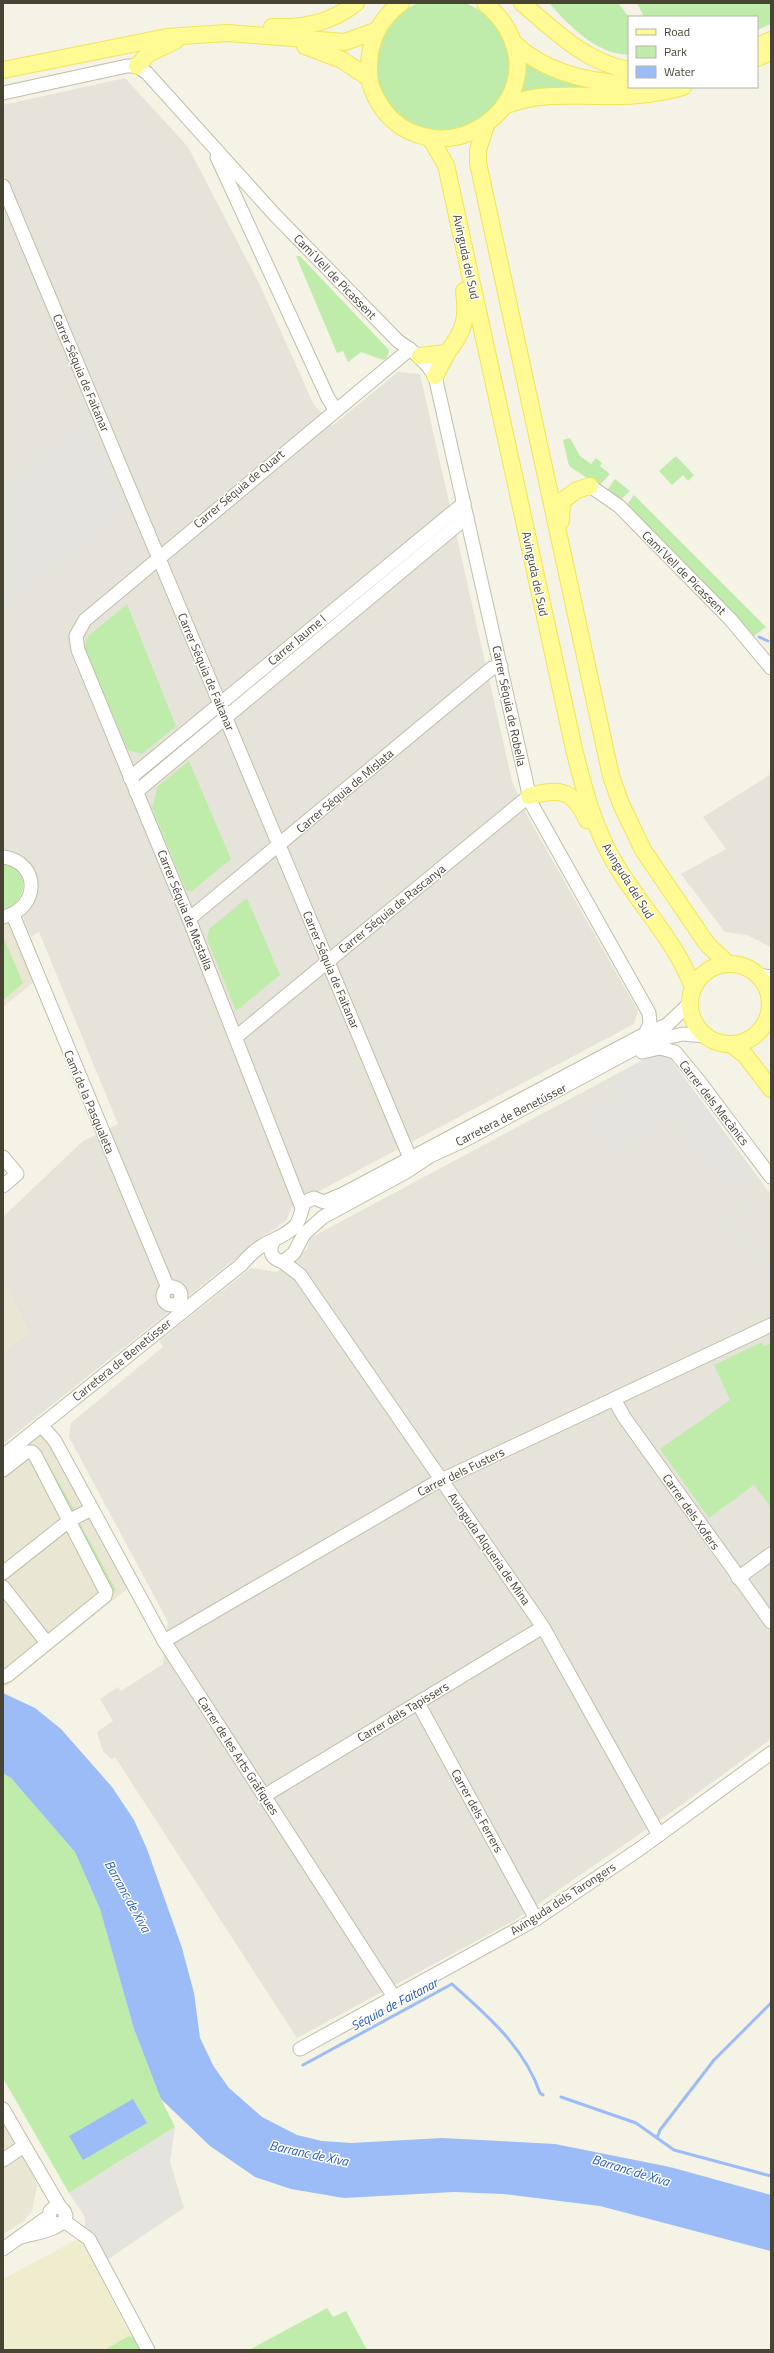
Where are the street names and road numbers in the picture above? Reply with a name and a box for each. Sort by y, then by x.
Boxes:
street label: Avinguda del Sud [448,213,485,301]
street label: Camí Vell de Picassent [289,230,382,324]
street label: Carrer Séquia de Faitanar [48,311,115,435]
street label: Carrer Séquia de Quart [189,444,289,532]
street label: Camí Vell de Picassent [638,526,731,620]
street label: Avinguda del Sud [517,530,554,618]
street label: Carrer Jaume I [263,609,330,670]
street label: Carrer Séquia de Faitanar [173,610,240,734]
street label: Carrer Séquia de Robella [487,644,532,768]
street label: Carrer Séquia de Mislata [292,744,398,837]
street label: Avinguda del Sud [597,839,659,922]
street label: Carrer Séquia de Mestalla [153,847,218,973]
street label: Carrer Séquia de Rascanya [334,859,450,958]
street label: Carrer Séquia de Faitanar [298,908,365,1032]
street label: Camí de la Pasqualeta [59,1047,120,1156]
street label: Carrer dels Mecànics [675,1056,754,1150]
street label: Carretera de Benetússer [452,1078,570,1151]
street label: Carretera de Benetússer [68,1314,175,1406]
street label: Carrer dels Fusters [414,1442,508,1501]
street label: Carrer dels Xofers [658,1470,725,1554]
street label: Avinguda Alqueria de Mina [443,1489,536,1609]
street label: Carrer dels Tapissers [353,1676,453,1747]
street label: Carrer de les Arts Gràfiques [193,1693,284,1819]
street label: Carrer dels Ferrers [447,1765,509,1856]
street label: Avinguda dels Tarongers [506,1857,620,1940]

